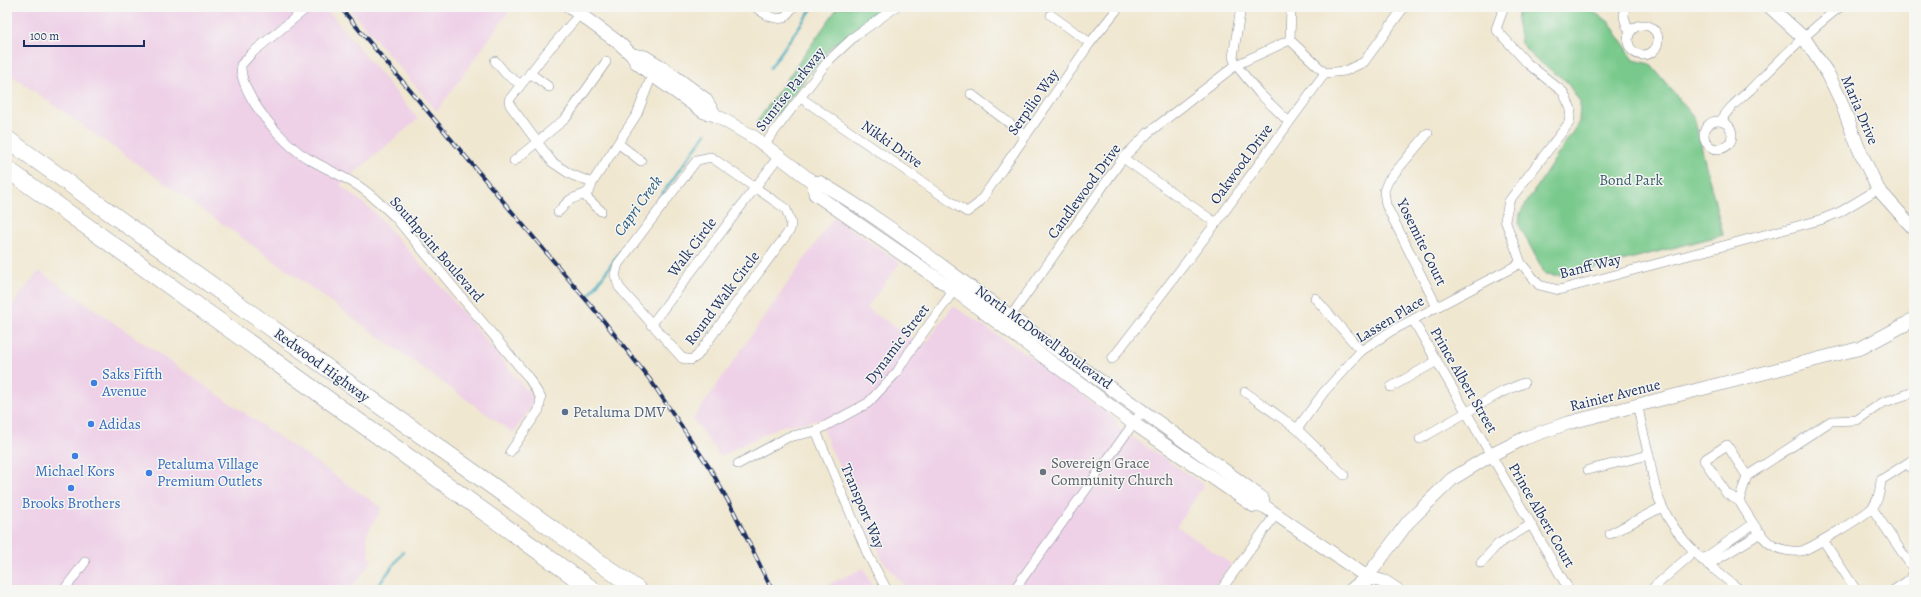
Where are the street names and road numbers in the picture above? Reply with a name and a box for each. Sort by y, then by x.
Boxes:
street label: Sunrise Parkway [751,42,829,135]
street label: Serpilio Way [1003,65,1063,139]
street label: Maria Drive [1837,72,1884,148]
street label: Nikki Drive [857,116,927,173]
street label: Oakwood Drive [1205,120,1277,208]
street label: Candlewood Drive [1043,139,1125,243]
street label: Southpoint Boulevard [386,192,489,307]
street label: Yosemite Court [1392,194,1452,289]
street label: Walk Circle [662,213,721,282]
street label: Round Walk Circle [680,247,764,349]
street label: Banff Way [1557,249,1623,283]
street label: North McDowell Boulevard [971,280,1117,394]
street label: Lassen Place [1352,291,1428,347]
street label: Dynamic Street [860,300,934,388]
street label: Redwood Highway [270,323,374,407]
street label: Prince Albert Street [1426,323,1502,437]
street label: Rainier Avenue [1568,374,1663,416]
street label: Prince Albert Court [1504,459,1580,571]
street label: Transport Way [836,461,890,552]

